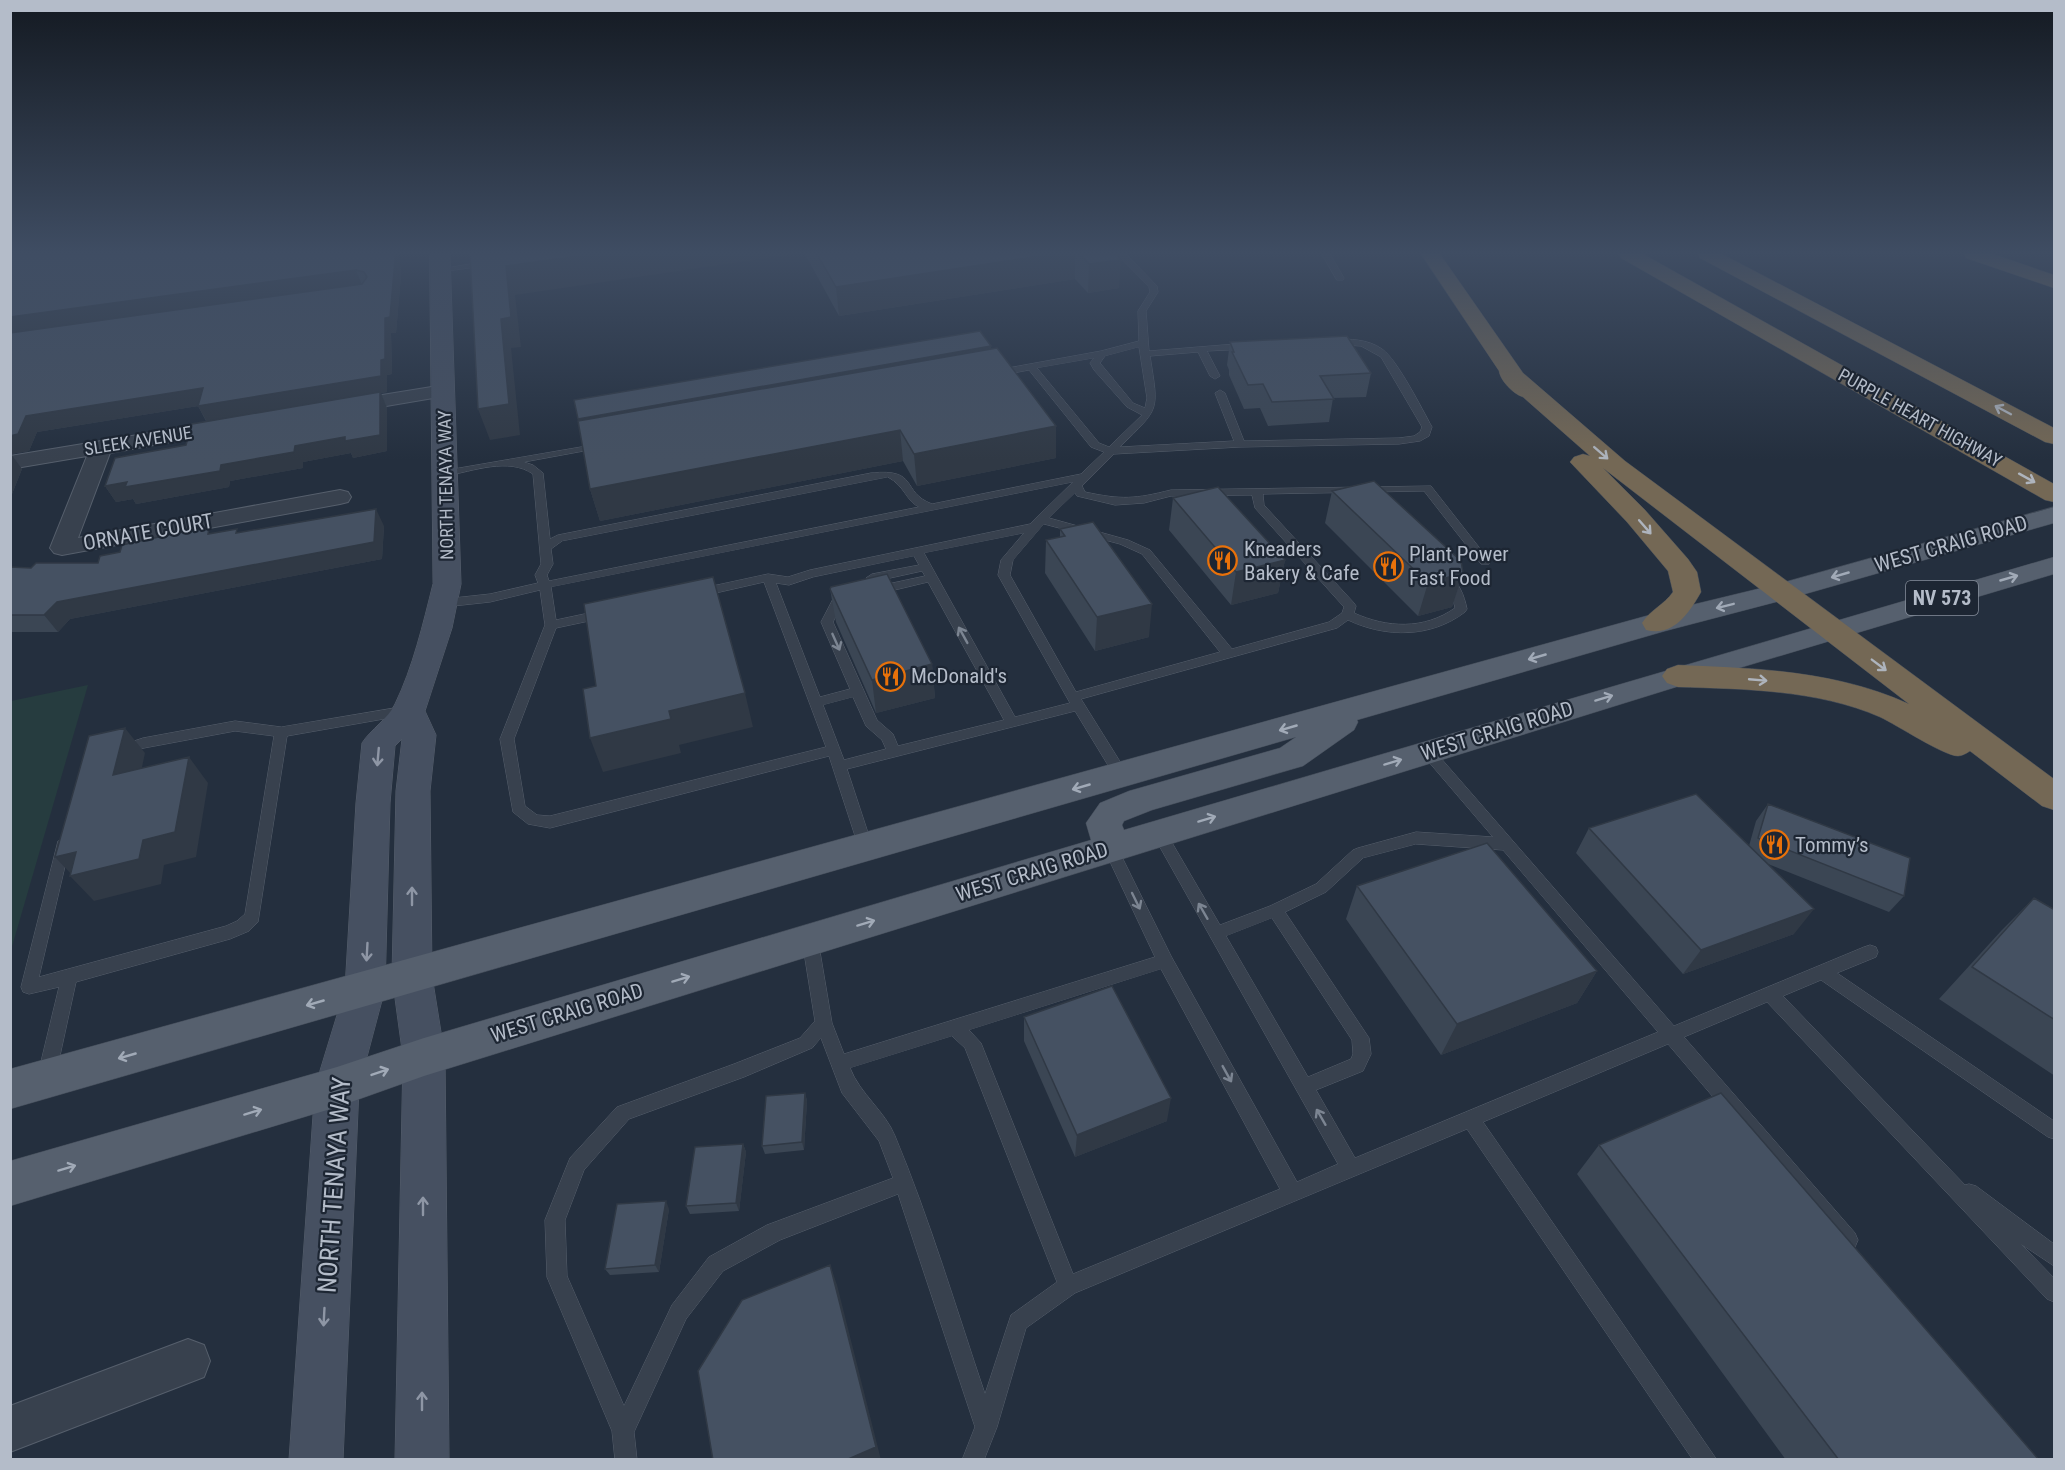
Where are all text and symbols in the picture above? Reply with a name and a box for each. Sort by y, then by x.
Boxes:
street label: PURPLE HEART HIGHWAY [1835,364,2006,471]
one-way arrow [1994,404,2012,415]
street label: NORTH TENAYA WAY [434,409,457,560]
street label: SLEEK AVENUE [83,422,193,459]
one-way arrow [1593,446,1608,460]
one-way arrow [2017,473,2035,484]
street label: ORNATE COURT [81,509,215,555]
street label: WEST CRAIG ROAD [1872,511,2030,577]
one-way arrow [1638,519,1652,534]
place label: Kneaders Bakery & Cafe [1244,537,1359,585]
place label: Plant Power Fast Food [1409,542,1509,590]
restaurant icon: Kneaders Bakery & Cafe [1207,545,1239,577]
restaurant icon: Plant Power Fast Food [1372,550,1404,582]
one-way arrow [1831,570,1850,582]
one-way arrow [1999,572,2018,583]
road number: NV 573 [1906,581,1978,615]
one-way arrow [1715,600,1734,612]
one-way arrow [957,627,969,644]
one-way arrow [831,633,842,651]
one-way arrow [1527,652,1546,663]
one-way arrow [1871,659,1887,672]
restaurant icon: McDonald's [874,660,906,692]
place label: McDonald's [911,664,1007,688]
one-way arrow [1747,675,1767,686]
one-way arrow [1594,692,1613,703]
street label: WEST CRAIG ROAD [1418,696,1576,766]
one-way arrow [1279,723,1298,734]
one-way arrow [372,747,383,766]
one-way arrow [1383,756,1402,767]
one-way arrow [1072,782,1091,793]
one-way arrow [1197,813,1216,824]
restaurant icon: Tommy’s [1758,829,1790,861]
place label: Tommy’s [1795,833,1869,857]
street label: WEST CRAIG ROAD [953,837,1111,907]
one-way arrow [407,887,418,907]
one-way arrow [1131,892,1142,910]
one-way arrow [1197,903,1209,920]
one-way arrow [856,917,875,928]
one-way arrow [361,941,372,961]
one-way arrow [671,973,690,984]
street label: WEST CRAIG ROAD [488,978,646,1048]
one-way arrow [306,998,325,1009]
one-way arrow [118,1051,137,1062]
one-way arrow [1222,1064,1233,1082]
one-way arrow [370,1065,389,1076]
street label: NORTH TENAYA WAY [311,1076,357,1294]
one-way arrow [244,1106,263,1117]
one-way arrow [1315,1109,1327,1126]
one-way arrow [57,1162,76,1173]
one-way arrow [417,1197,429,1217]
one-way arrow [318,1307,329,1327]
one-way arrow [416,1392,428,1412]

